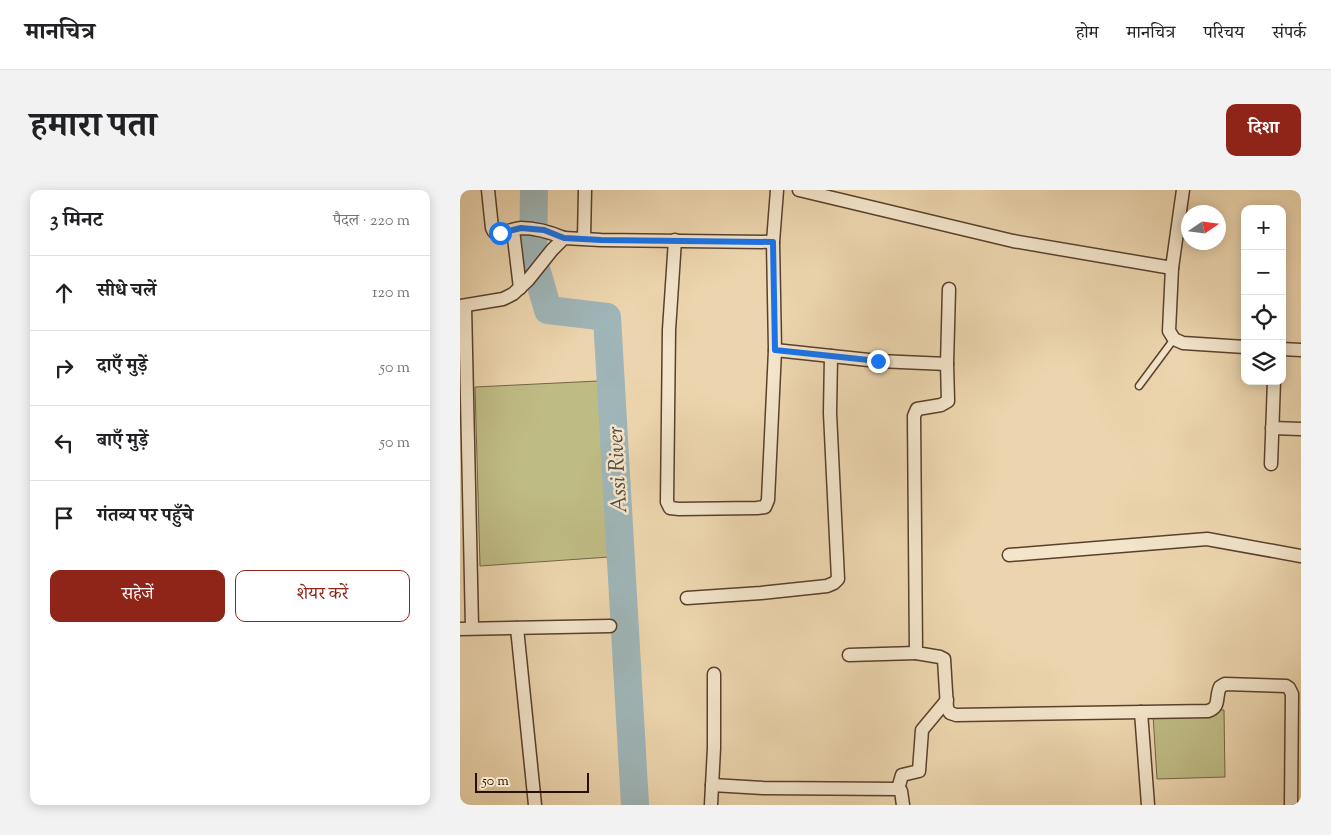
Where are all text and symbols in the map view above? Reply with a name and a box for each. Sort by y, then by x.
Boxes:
text: मानचित्र [25,16,95,50]
text: होम [1076,21,1099,47]
text: मानचित्र [1127,21,1175,47]
text: परिचय [1203,21,1244,47]
text: संपर्क [1272,21,1306,47]
text: हमारा पता [30,102,157,153]
button: दिशा [1226,104,1301,156]
north arrow [1181,205,1226,250]
map controls [1241,205,1286,385]
button: + [1241,205,1286,250]
text: 3 मिनट [50,206,103,236]
text: पैदल · 220 m [333,210,410,233]
route start [489,222,512,245]
button: − [1241,250,1286,295]
text: सीधे चलें [97,278,156,305]
icon: ahead [50,279,78,307]
text: 120 m [372,282,410,305]
button: locate [1241,295,1286,340]
button: layers [1241,340,1286,385]
route end [867,350,890,373]
text: दाएँ मुड़ें [97,353,148,380]
icon: right [50,354,78,382]
text: 50 m [379,357,410,380]
water label: Assi River [601,425,637,514]
text: बाएँ मुड़ें [97,428,148,455]
icon: left [50,429,78,457]
text: 50 m [379,432,410,455]
text: गंतव्य पर पहुँचे [97,503,193,530]
icon: arrive [50,504,78,532]
button: सहेजें [50,570,225,622]
button: शेयर करें [235,570,410,622]
scale bar [475,770,589,793]
text: 50 m [482,772,509,792]

